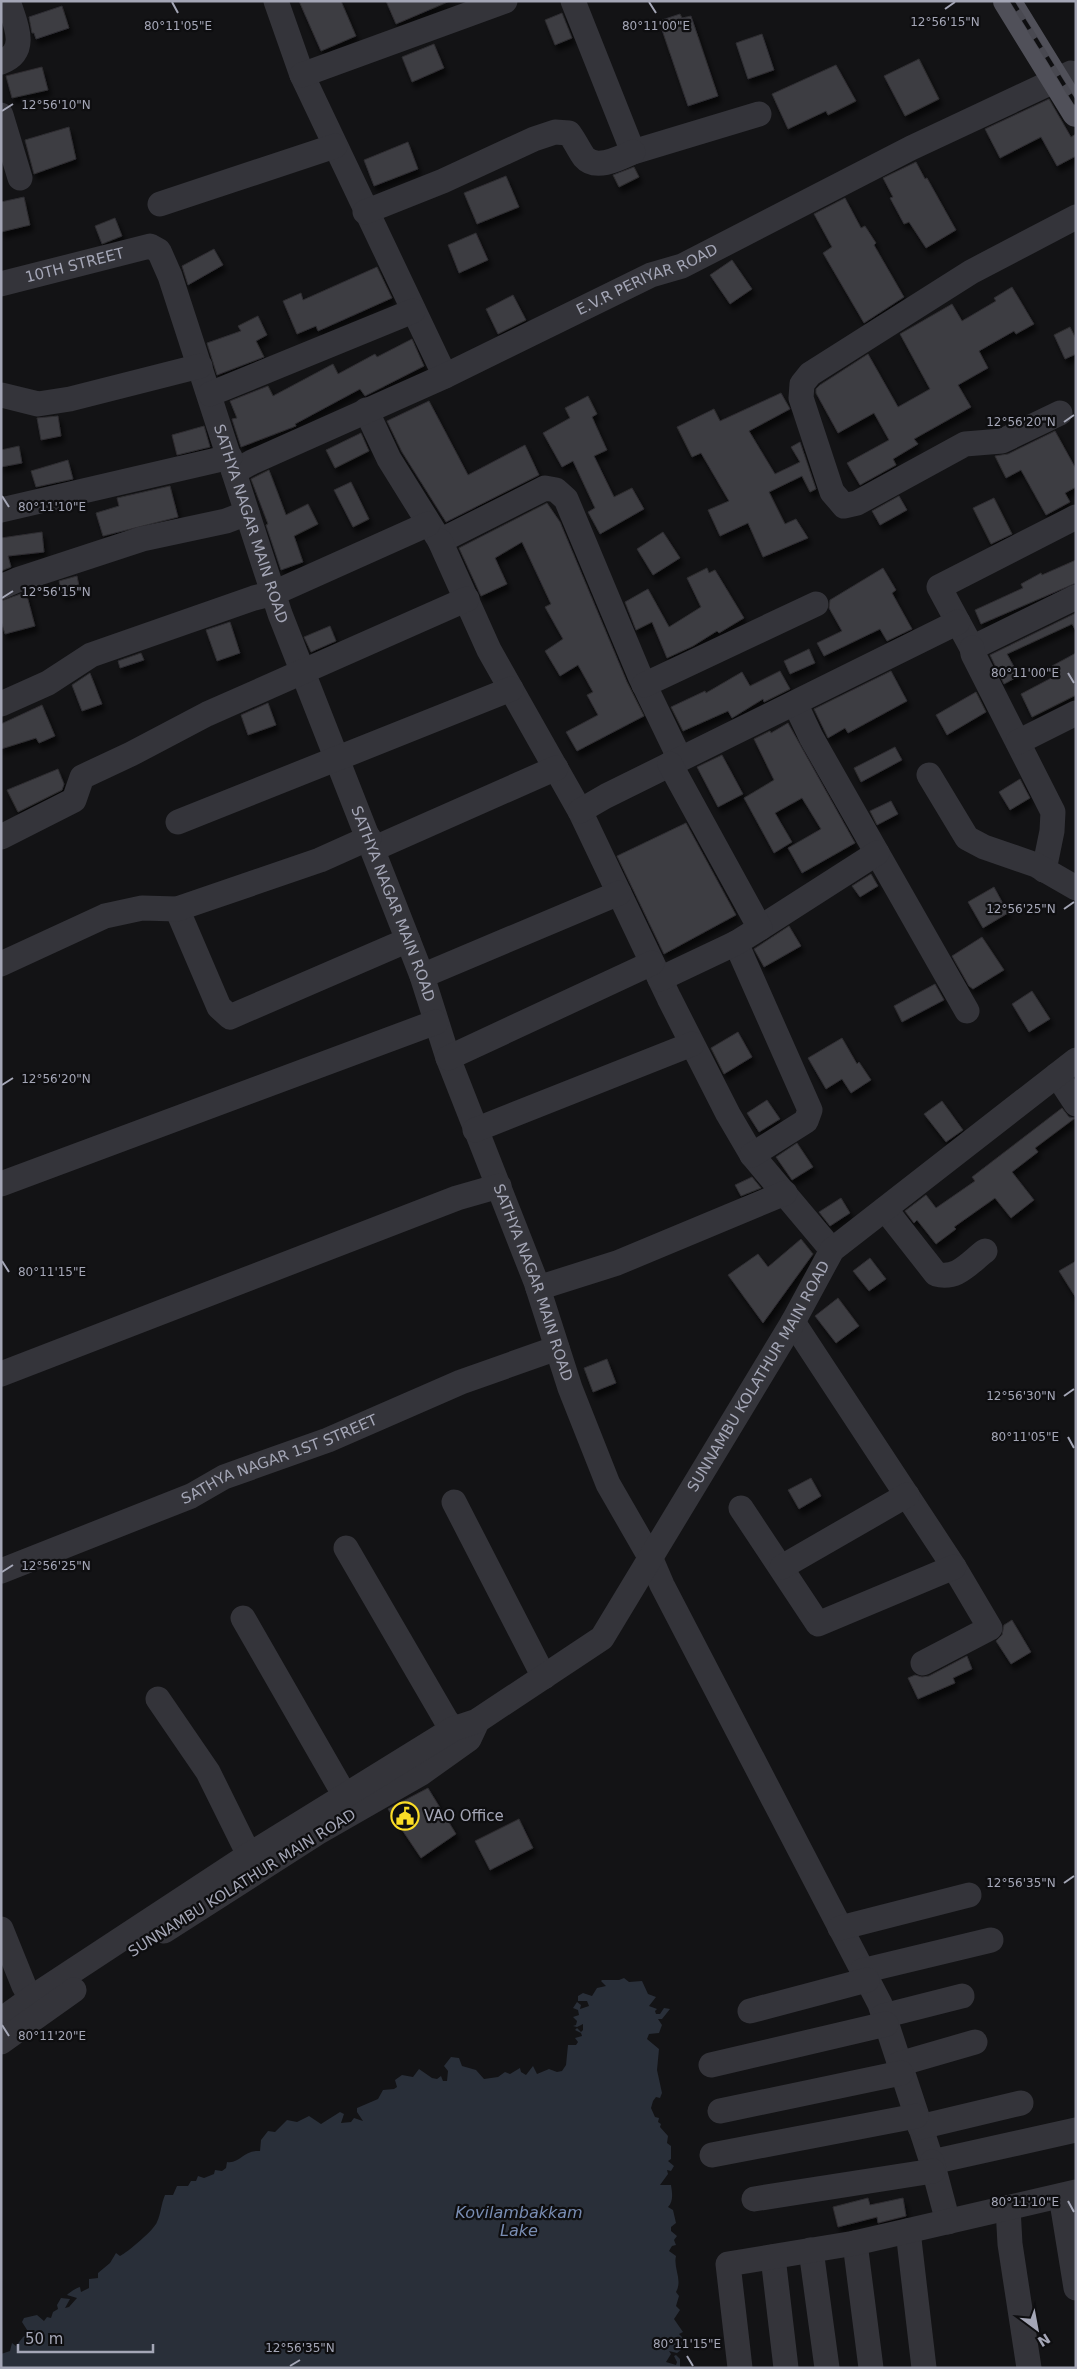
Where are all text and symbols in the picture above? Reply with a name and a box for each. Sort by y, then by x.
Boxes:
text: 12°56'15"N [910,15,980,29]
text: 80°11'05"E [144,19,212,33]
text: 80°11'00"E [622,19,690,33]
text: 12°56'10"N [21,98,91,112]
street label: E.V.R PERIYAR ROAD [573,240,721,319]
street label: 10TH STREET [23,244,127,286]
text: 12°56'20"N [986,415,1056,429]
street label: SATHYA NAGAR MAIN ROAD [210,422,292,626]
text: 80°11'10"E [18,500,86,514]
text: 12°56'15"N [21,585,91,599]
text: 80°11'00"E [991,666,1059,680]
street label: SATHYA NAGAR MAIN ROAD [347,803,439,1004]
text: 12°56'25"N [986,902,1056,916]
text: 12°56'20"N [21,1072,91,1086]
street label: SATHYA NAGAR MAIN ROAD [489,1181,576,1384]
street label: SUNNAMBU KOLATHUR MAIN ROAD [683,1258,833,1495]
text: 80°11'15"E [18,1265,86,1279]
text: 12°56'30"N [986,1389,1056,1403]
street label: SATHYA NAGAR 1ST STREET [179,1410,381,1508]
text: 80°11'05"E [991,1430,1059,1444]
text: 12°56'25"N [21,1559,91,1573]
public building icon: VAO Office [390,1801,420,1831]
street label: SUNNAMBU KOLATHUR MAIN ROAD [125,1805,359,1961]
place label: VAO Office [424,1807,504,1825]
text: 12°56'35"N [986,1876,1056,1890]
text: 80°11'20"E [18,2029,86,2043]
text: 80°11'10"E [991,2195,1059,2209]
water label: Kovilambakkam Lake [455,2203,583,2240]
north arrow [1012,2304,1062,2354]
scale bar [18,2322,152,2354]
text: 50 m [25,2330,63,2348]
text: N [1035,2330,1053,2350]
text: 80°11'15"E [653,2337,721,2351]
text: 12°56'35"N [265,2341,335,2355]

